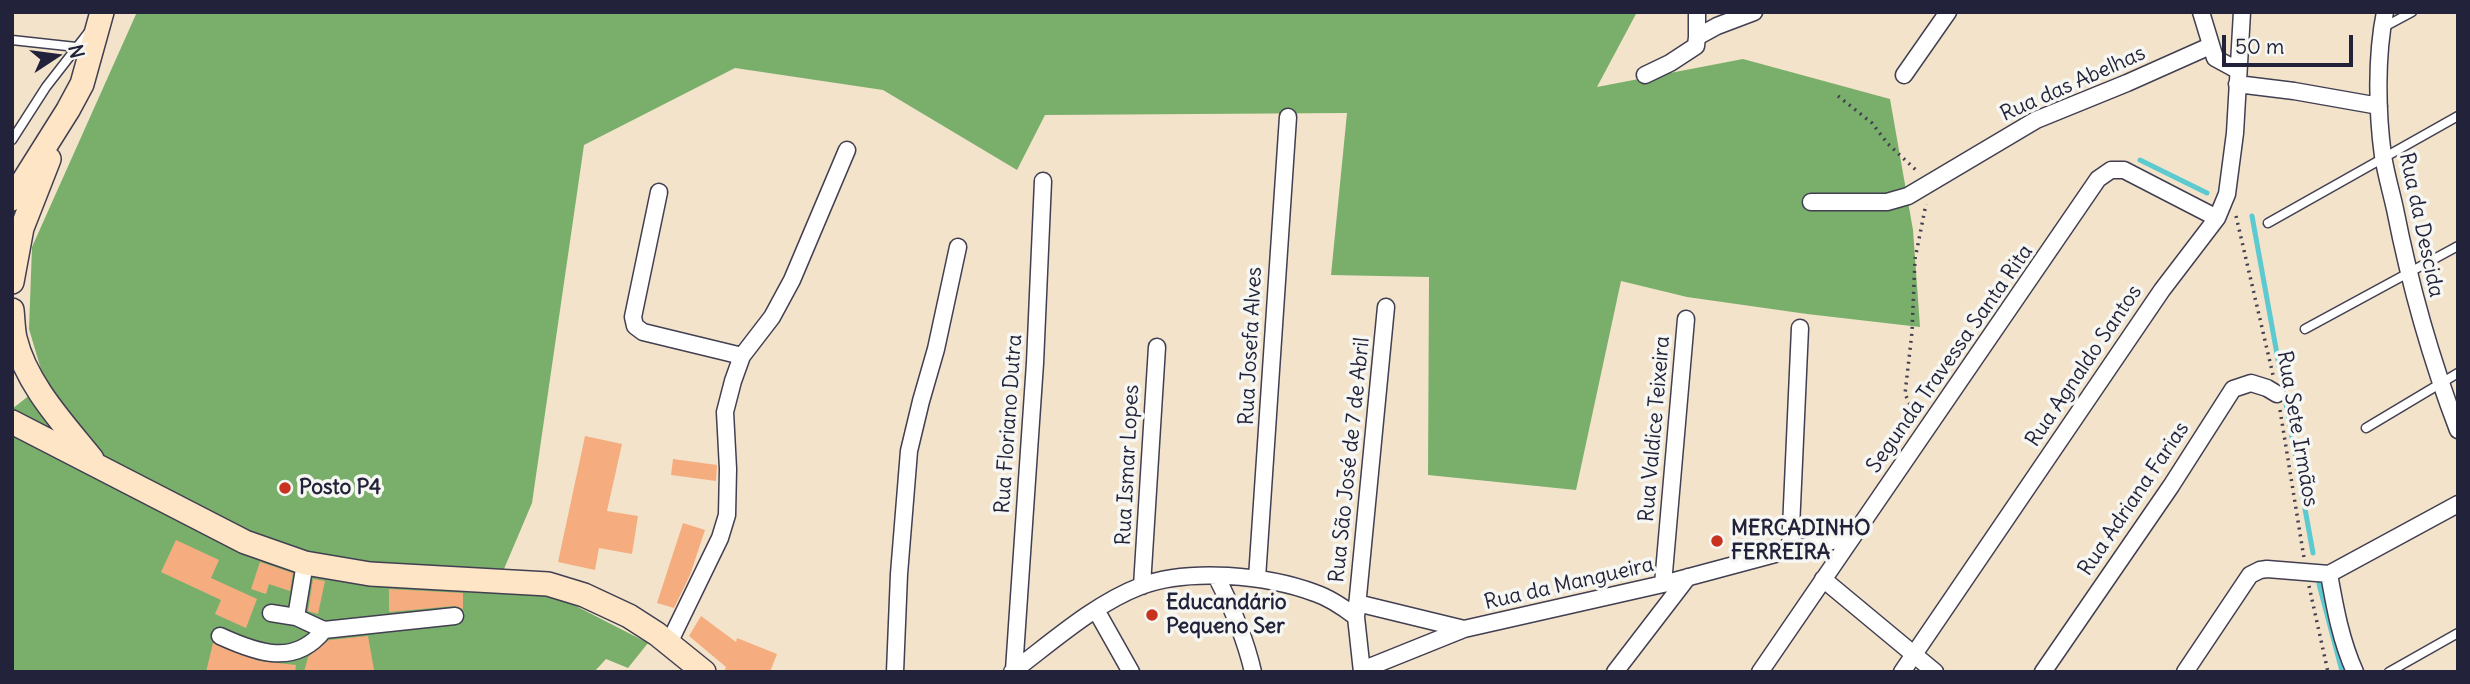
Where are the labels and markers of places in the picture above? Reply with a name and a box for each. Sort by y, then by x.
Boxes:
place label: Posto P4 [299,475,381,501]
marker: Posto P4 [277,480,293,496]
place label: MERCADINHO FERREIRA [1731,516,1870,566]
marker: MERCADINHO FERREIRA [1709,533,1725,549]
place label: Educandário Pequeno Ser [1166,590,1287,640]
marker: Educandário Pequeno Ser [1144,607,1160,623]

